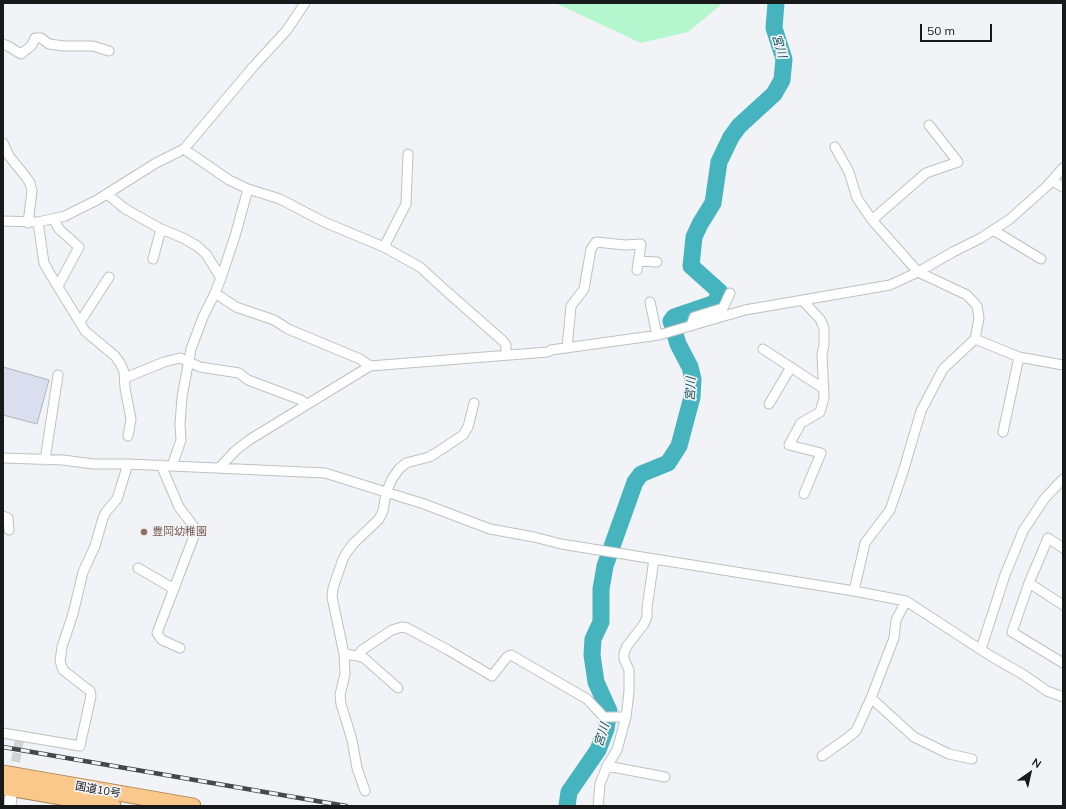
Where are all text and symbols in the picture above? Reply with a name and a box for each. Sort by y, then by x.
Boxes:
scale bar [922,16,994,42]
text: 50 m [927,23,955,38]
water label: 宮川 [769,32,789,60]
water label: 宮川 [683,377,699,401]
place label: 豊岡幼稚園 [152,525,207,539]
marker: 豊岡幼稚園 [139,527,149,537]
water label: 宮川 [592,721,612,749]
north arrow [1010,753,1050,793]
text: N [1029,755,1044,771]
street label: 国道10号 [74,779,122,801]

